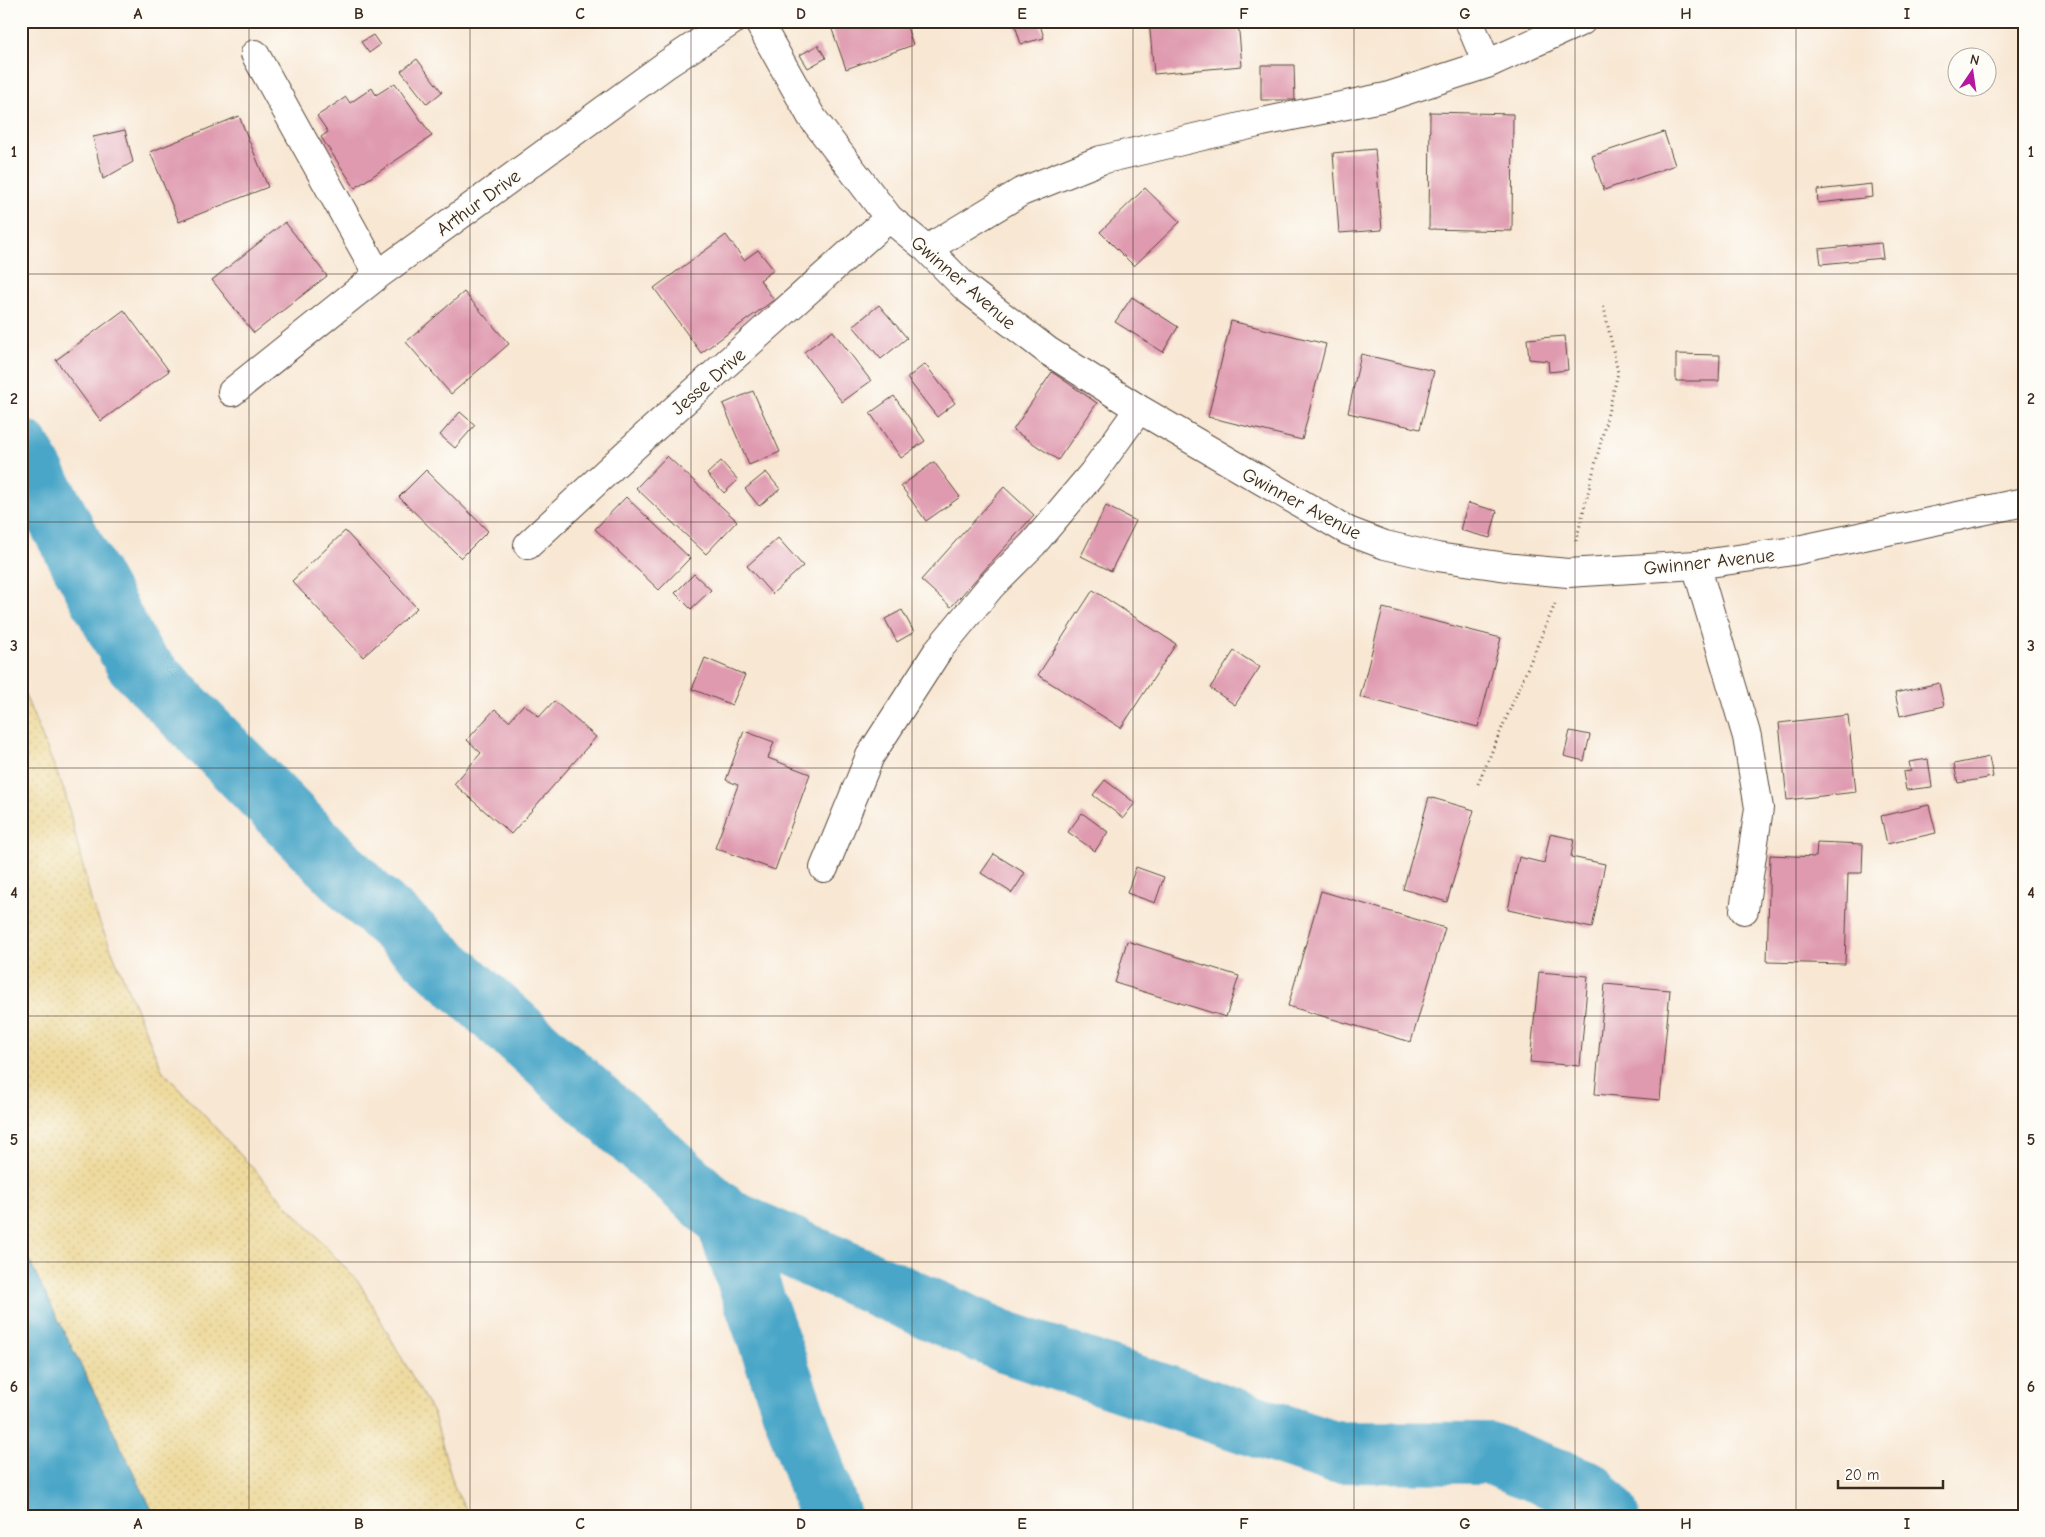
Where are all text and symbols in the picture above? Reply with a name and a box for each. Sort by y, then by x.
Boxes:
text: A [134,5,143,23]
text: B [354,5,364,23]
text: C [575,5,585,23]
text: D [796,5,806,23]
text: E [1017,5,1027,23]
text: F [1239,5,1249,23]
text: G [1459,5,1471,23]
text: H [1680,5,1692,23]
text: I [1904,5,1910,23]
north arrow [1948,48,1998,98]
text: N [1968,51,1981,69]
text: 1 [11,143,17,161]
text: 1 [2028,143,2034,161]
street label: Arthur Drive [432,165,525,241]
street label: Gwinner Avenue [906,231,1020,334]
street label: Jesse Drive [667,344,750,420]
text: 2 [10,390,18,408]
text: 2 [2027,390,2035,408]
street label: Gwinner Avenue [1238,463,1365,544]
street label: Gwinner Avenue [1643,544,1776,580]
text: 3 [10,637,18,655]
text: 3 [2027,637,2035,655]
text: 4 [10,884,18,902]
text: 4 [2027,884,2035,902]
text: 5 [10,1131,18,1149]
text: 5 [2027,1131,2035,1149]
text: 6 [10,1378,18,1396]
text: 6 [2027,1378,2035,1396]
scale bar [1838,1457,1942,1489]
text: 20 m [1845,1466,1879,1484]
text: A [134,1515,143,1533]
text: B [354,1515,364,1533]
text: C [575,1515,585,1533]
text: D [796,1515,806,1533]
text: E [1017,1515,1027,1533]
text: F [1239,1515,1249,1533]
text: G [1459,1515,1471,1533]
text: H [1680,1515,1692,1533]
text: I [1904,1515,1910,1533]

